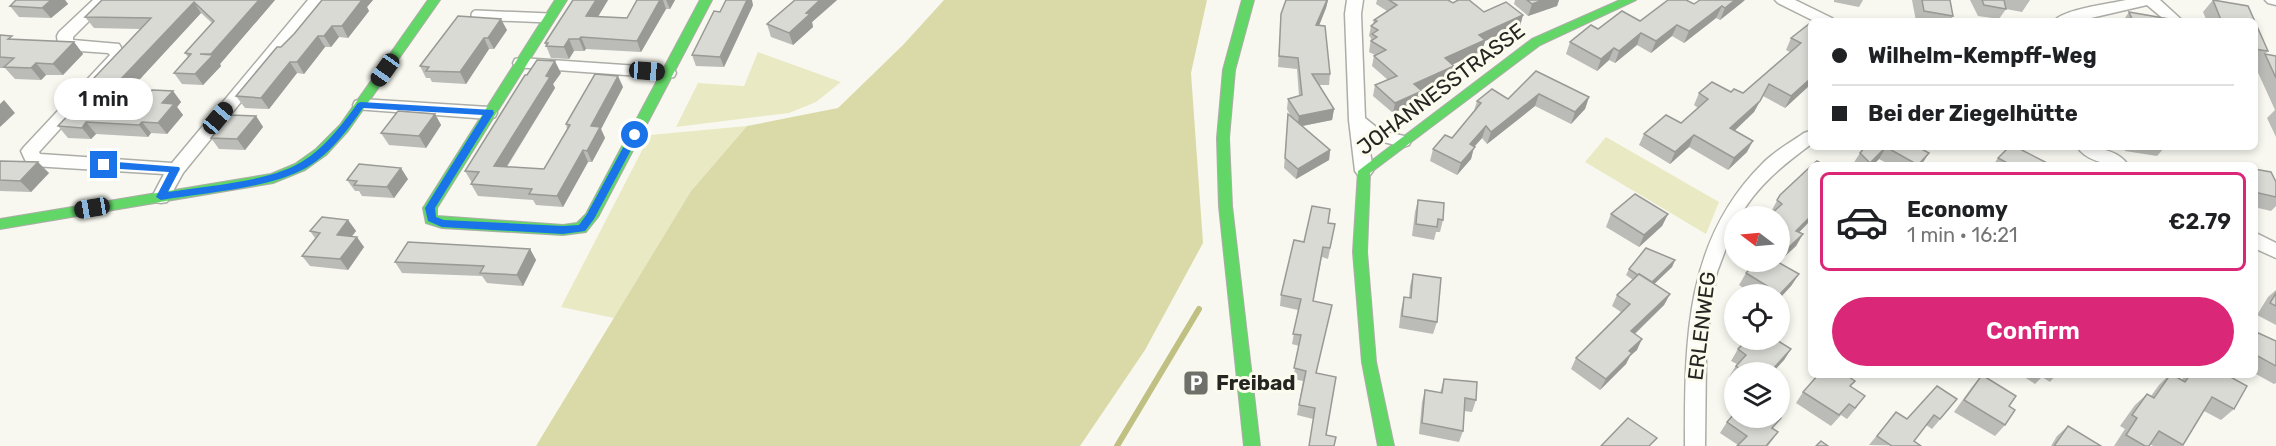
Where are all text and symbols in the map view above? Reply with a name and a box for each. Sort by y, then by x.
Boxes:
street label: JOHANNESSTRASSE [1352,18,1529,160]
text: Wilhelm-Kempff-Weg [1868,42,2097,69]
car [367,50,403,90]
car [628,61,666,81]
callout: 1 min [54,78,154,120]
text: 1 min [78,87,129,111]
car [200,98,236,138]
text: Bei der Ziegelhütte [1868,100,2078,127]
route start [621,121,648,148]
route end [90,151,117,178]
icon: car [1835,195,1889,249]
car [73,196,111,220]
text: Economy [1907,196,2008,223]
north arrow [1724,206,1790,272]
map controls [1724,206,1790,428]
text: €2.79 [2169,208,2231,235]
text: 1 min · 16:21 [1907,223,2018,247]
street label: ERLENWEG [1682,270,1721,382]
button: locate [1724,284,1790,350]
button: Confirm [1832,297,2234,366]
button: layers [1724,362,1790,428]
parking icon: Freibad [1181,368,1211,398]
place label: Freibad [1216,370,1296,395]

